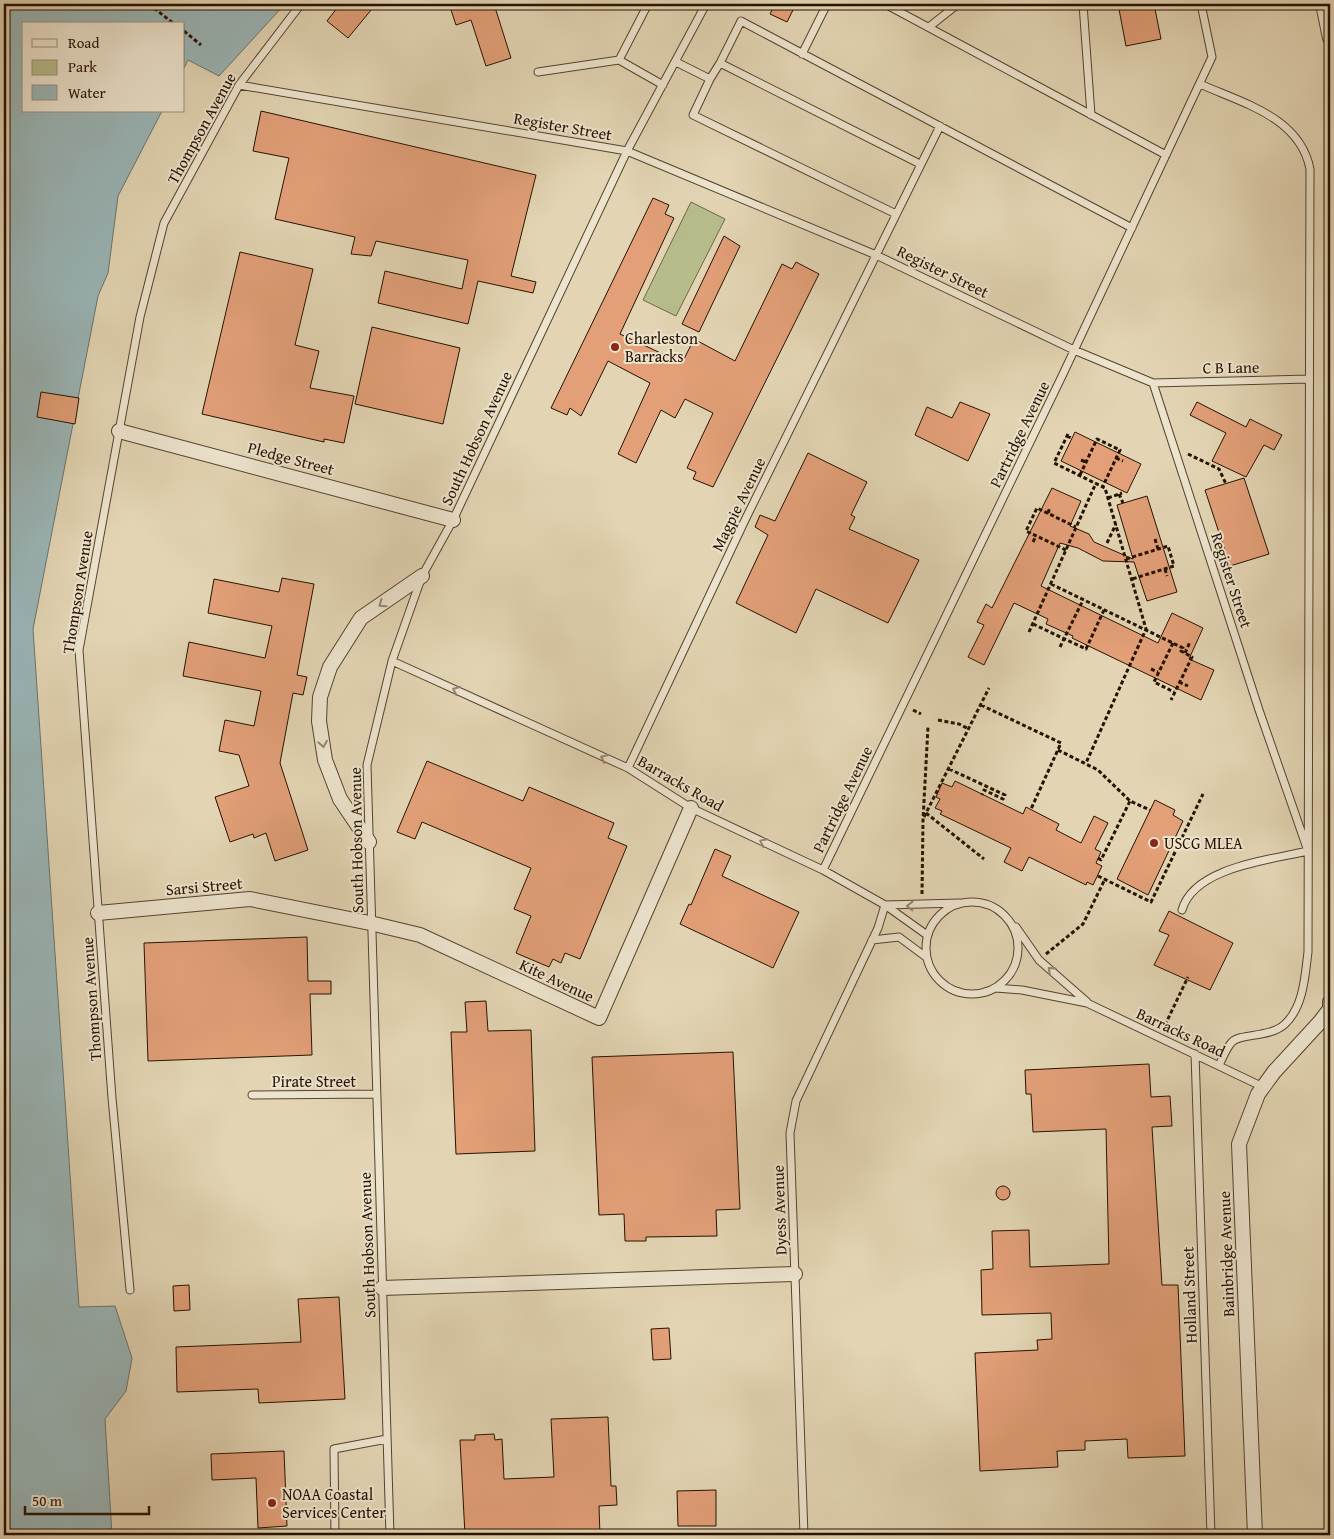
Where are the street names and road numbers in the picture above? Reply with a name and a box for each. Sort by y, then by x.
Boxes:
street label: Thompson Avenue [160,68,242,188]
street label: Register Street [512,106,614,146]
street label: Register Street [893,238,993,304]
street label: C B Lane [1202,355,1260,379]
street label: South Hobson Avenue [434,367,518,509]
street label: Partridge Avenue [983,377,1055,491]
street label: Pledge Street [245,435,337,481]
street label: Magpie Avenue [705,453,771,555]
street label: Thompson Avenue [55,529,99,655]
street label: Register Street [1205,529,1259,631]
street label: Partridge Avenue [806,742,878,856]
street label: Barracks Road [634,749,729,818]
street label: South Hobson Avenue [343,767,369,913]
street label: Sarsi Street [165,871,244,901]
street label: Thompson Avenue [75,936,107,1062]
street label: Kite Avenue [516,952,598,1008]
street label: Barracks Road [1133,1001,1230,1063]
street label: Pirate Street [272,1069,356,1093]
street label: Dyess Avenue [765,1164,793,1256]
street label: South Hobson Avenue [352,1172,382,1318]
street label: Bainbridge Avenue [1212,1191,1240,1317]
street label: Holland Street [1175,1246,1203,1344]

